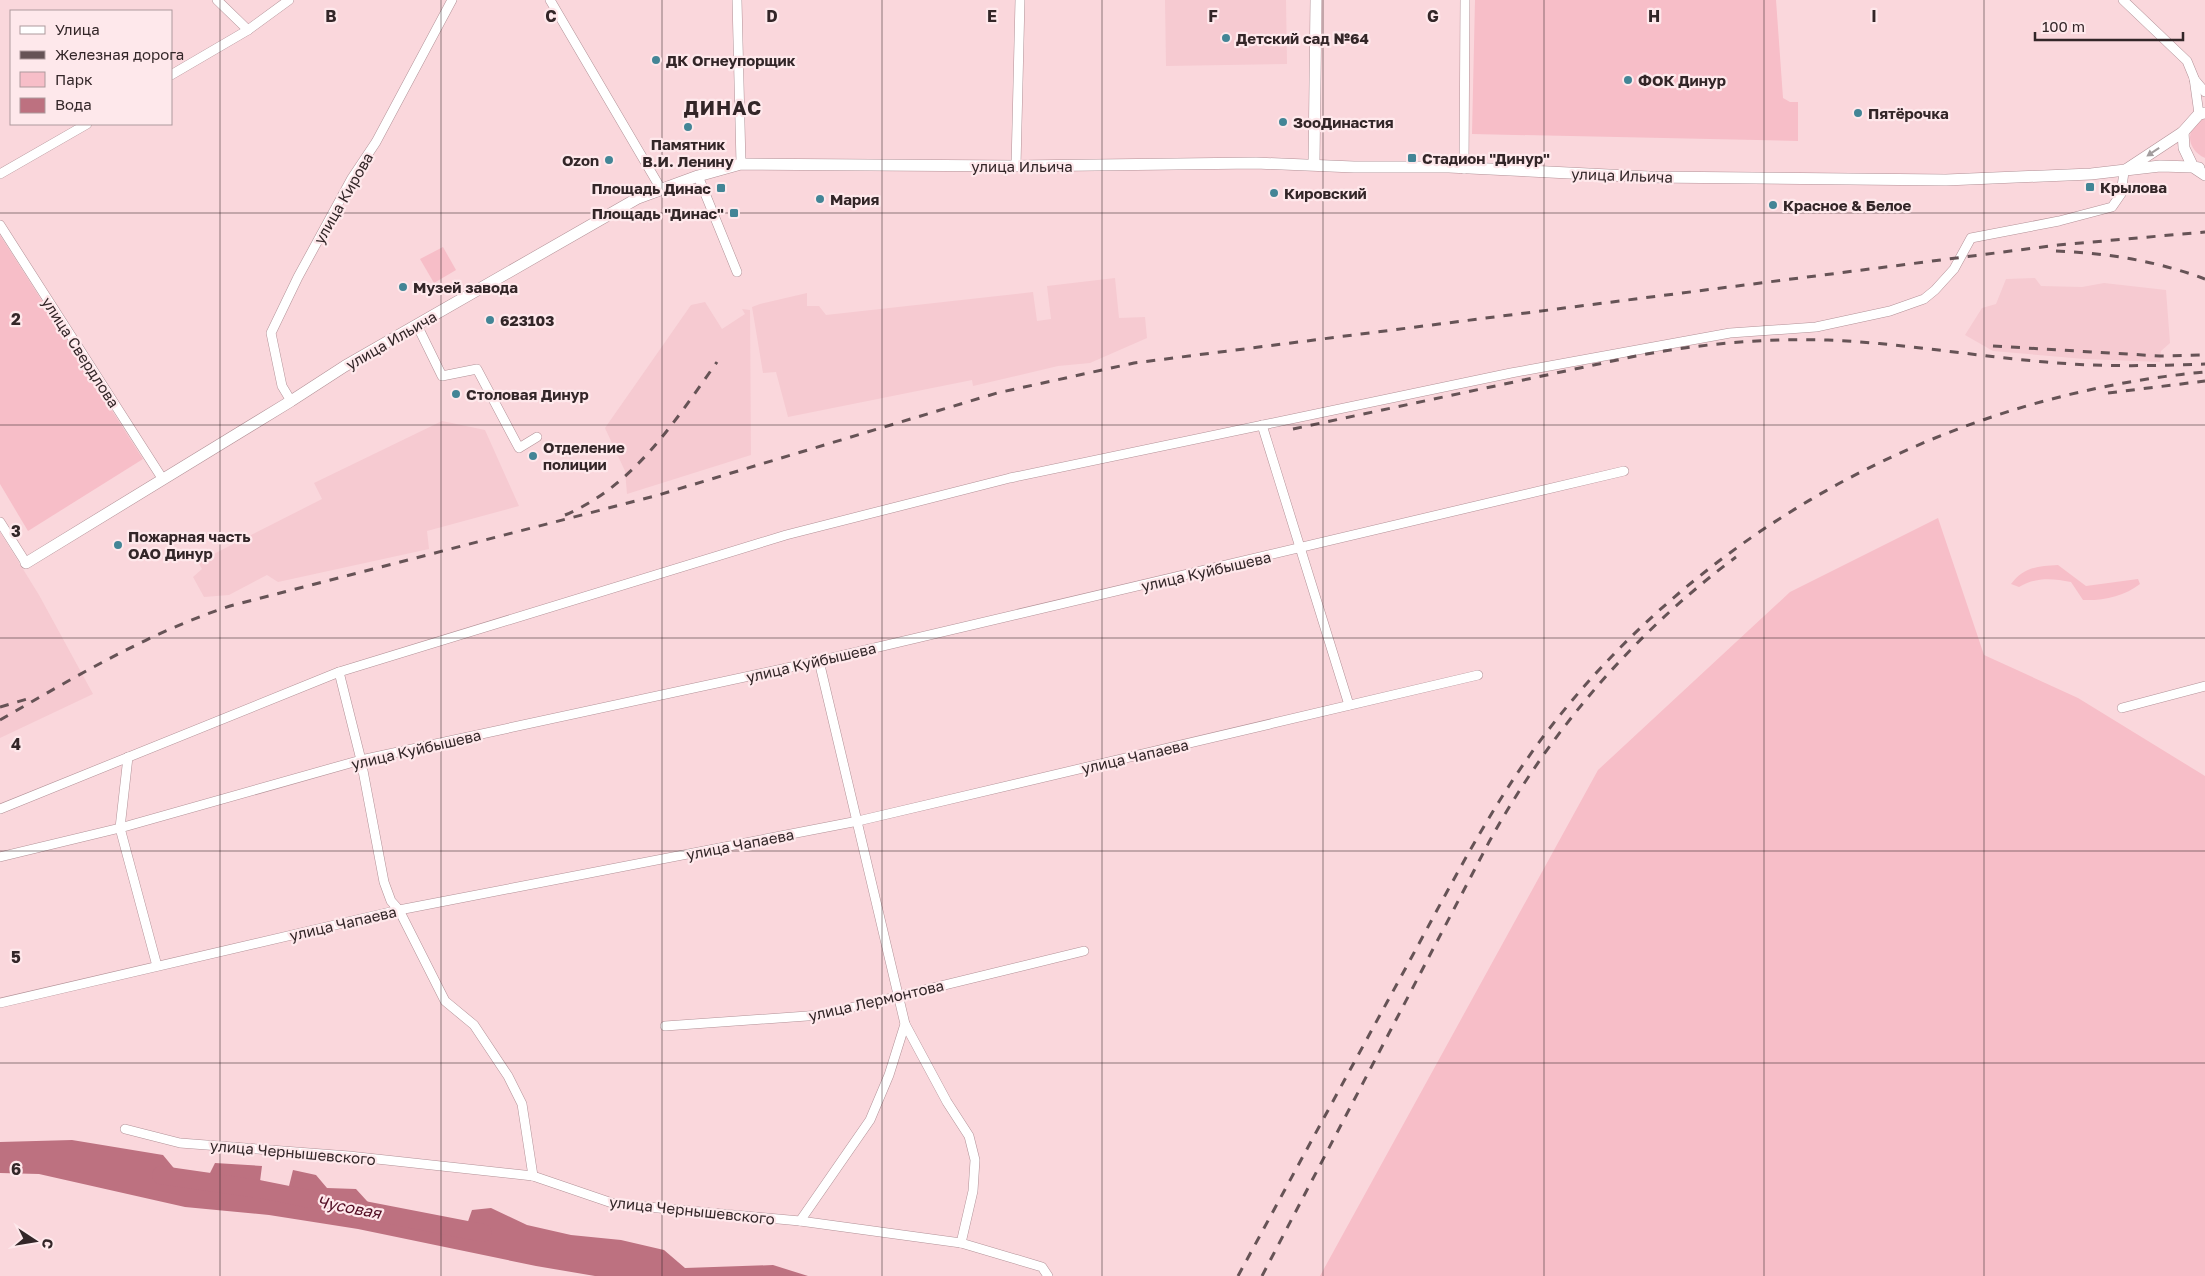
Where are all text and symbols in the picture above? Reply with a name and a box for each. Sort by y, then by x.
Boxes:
text: B [325,6,337,26]
text: C [545,6,557,26]
text: D [766,6,778,26]
text: E [987,6,997,26]
text: F [1208,6,1218,26]
text: G [1427,6,1439,26]
text: H [1648,6,1660,26]
text: I [1871,6,1877,26]
legend [10,10,172,125]
scale bar [2035,10,2182,42]
text: 100 m [2042,17,2085,35]
text: Улица [55,20,100,38]
place label: Детский сад №64 [1236,29,1369,47]
marker: Детский сад №64 [1220,32,1232,44]
text: Железная дорога [55,45,184,63]
place label: ДК Огнеупорщик [666,51,796,69]
marker: ДК Огнеупорщик [650,54,662,66]
text: Парк [55,70,93,88]
place label: ФОК Динур [1638,71,1726,89]
marker: ФОК Динур [1622,74,1634,86]
text: Вода [55,95,92,113]
district label: ДИНАС [684,95,762,119]
place label: Пятёрочка [1868,104,1949,122]
marker: Пятёрочка [1852,107,1864,119]
place label: ЗооДинастия [1293,113,1394,131]
marker: ЗооДинастия [1277,116,1289,128]
marker: Памятник В.И. Ленину [682,121,694,133]
place label: Памятник В.И. Ленину [642,135,734,170]
one-way arrow [2147,147,2160,156]
street label: улица Кирова [310,149,376,247]
place label: Стадион "Динур" [1422,149,1550,167]
place label: Ozon [562,151,599,169]
marker: Стадион "Динур" [1406,152,1418,164]
marker: Ozon [603,154,615,166]
street label: улица Ильича [971,157,1073,175]
street label: улица Ильича [1571,164,1673,186]
place label: Крылова [2100,178,2167,196]
place label: Площадь Динас [592,179,711,197]
marker: Крылова [2084,181,2096,193]
marker: Площадь Динас [715,182,727,194]
place label: Кировский [1284,184,1367,202]
marker: Кировский [1268,187,1280,199]
place label: Мария [830,190,879,208]
marker: Мария [814,193,826,205]
place label: Красное & Белое [1783,196,1912,214]
marker: Красное & Белое [1767,199,1779,211]
place label: Площадь "Динас" [592,204,724,222]
marker: Площадь "Динас" [728,207,740,219]
place label: Музей завода [413,278,518,296]
marker: Музей завода [397,281,409,293]
street label: улица Свердлова [39,293,123,411]
street label: улица Ильича [342,307,440,373]
text: 2 [11,309,21,329]
place label: 623103 [500,311,554,329]
marker: 623103 [484,314,496,326]
place label: Столовая Динур [466,385,589,403]
marker: Столовая Динур [450,388,462,400]
place label: Отделение полиции [543,438,625,473]
marker: Отделение полиции [527,450,539,462]
text: 3 [11,521,21,541]
place label: Пожарная часть ОАО Динур [128,527,250,562]
marker: Пожарная часть ОАО Динур [112,539,124,551]
street label: улица Куйбышева [1139,547,1273,595]
street label: улица Куйбышева [744,638,878,686]
street label: улица Куйбышева [349,725,483,773]
text: 4 [11,734,21,754]
street label: улица Чапаева [1080,735,1190,777]
street label: улица Чапаева [685,825,795,863]
street label: улица Чапаева [288,902,398,944]
text: 5 [11,947,21,967]
street label: улица Лермонтова [807,976,945,1024]
street label: улица Чернышевского [209,1136,377,1168]
text: 6 [11,1159,21,1179]
water label: Чусовая [315,1191,384,1223]
street label: улица Чернышевского [608,1192,776,1228]
north arrow [10,1216,60,1266]
text: С [39,1237,58,1250]

